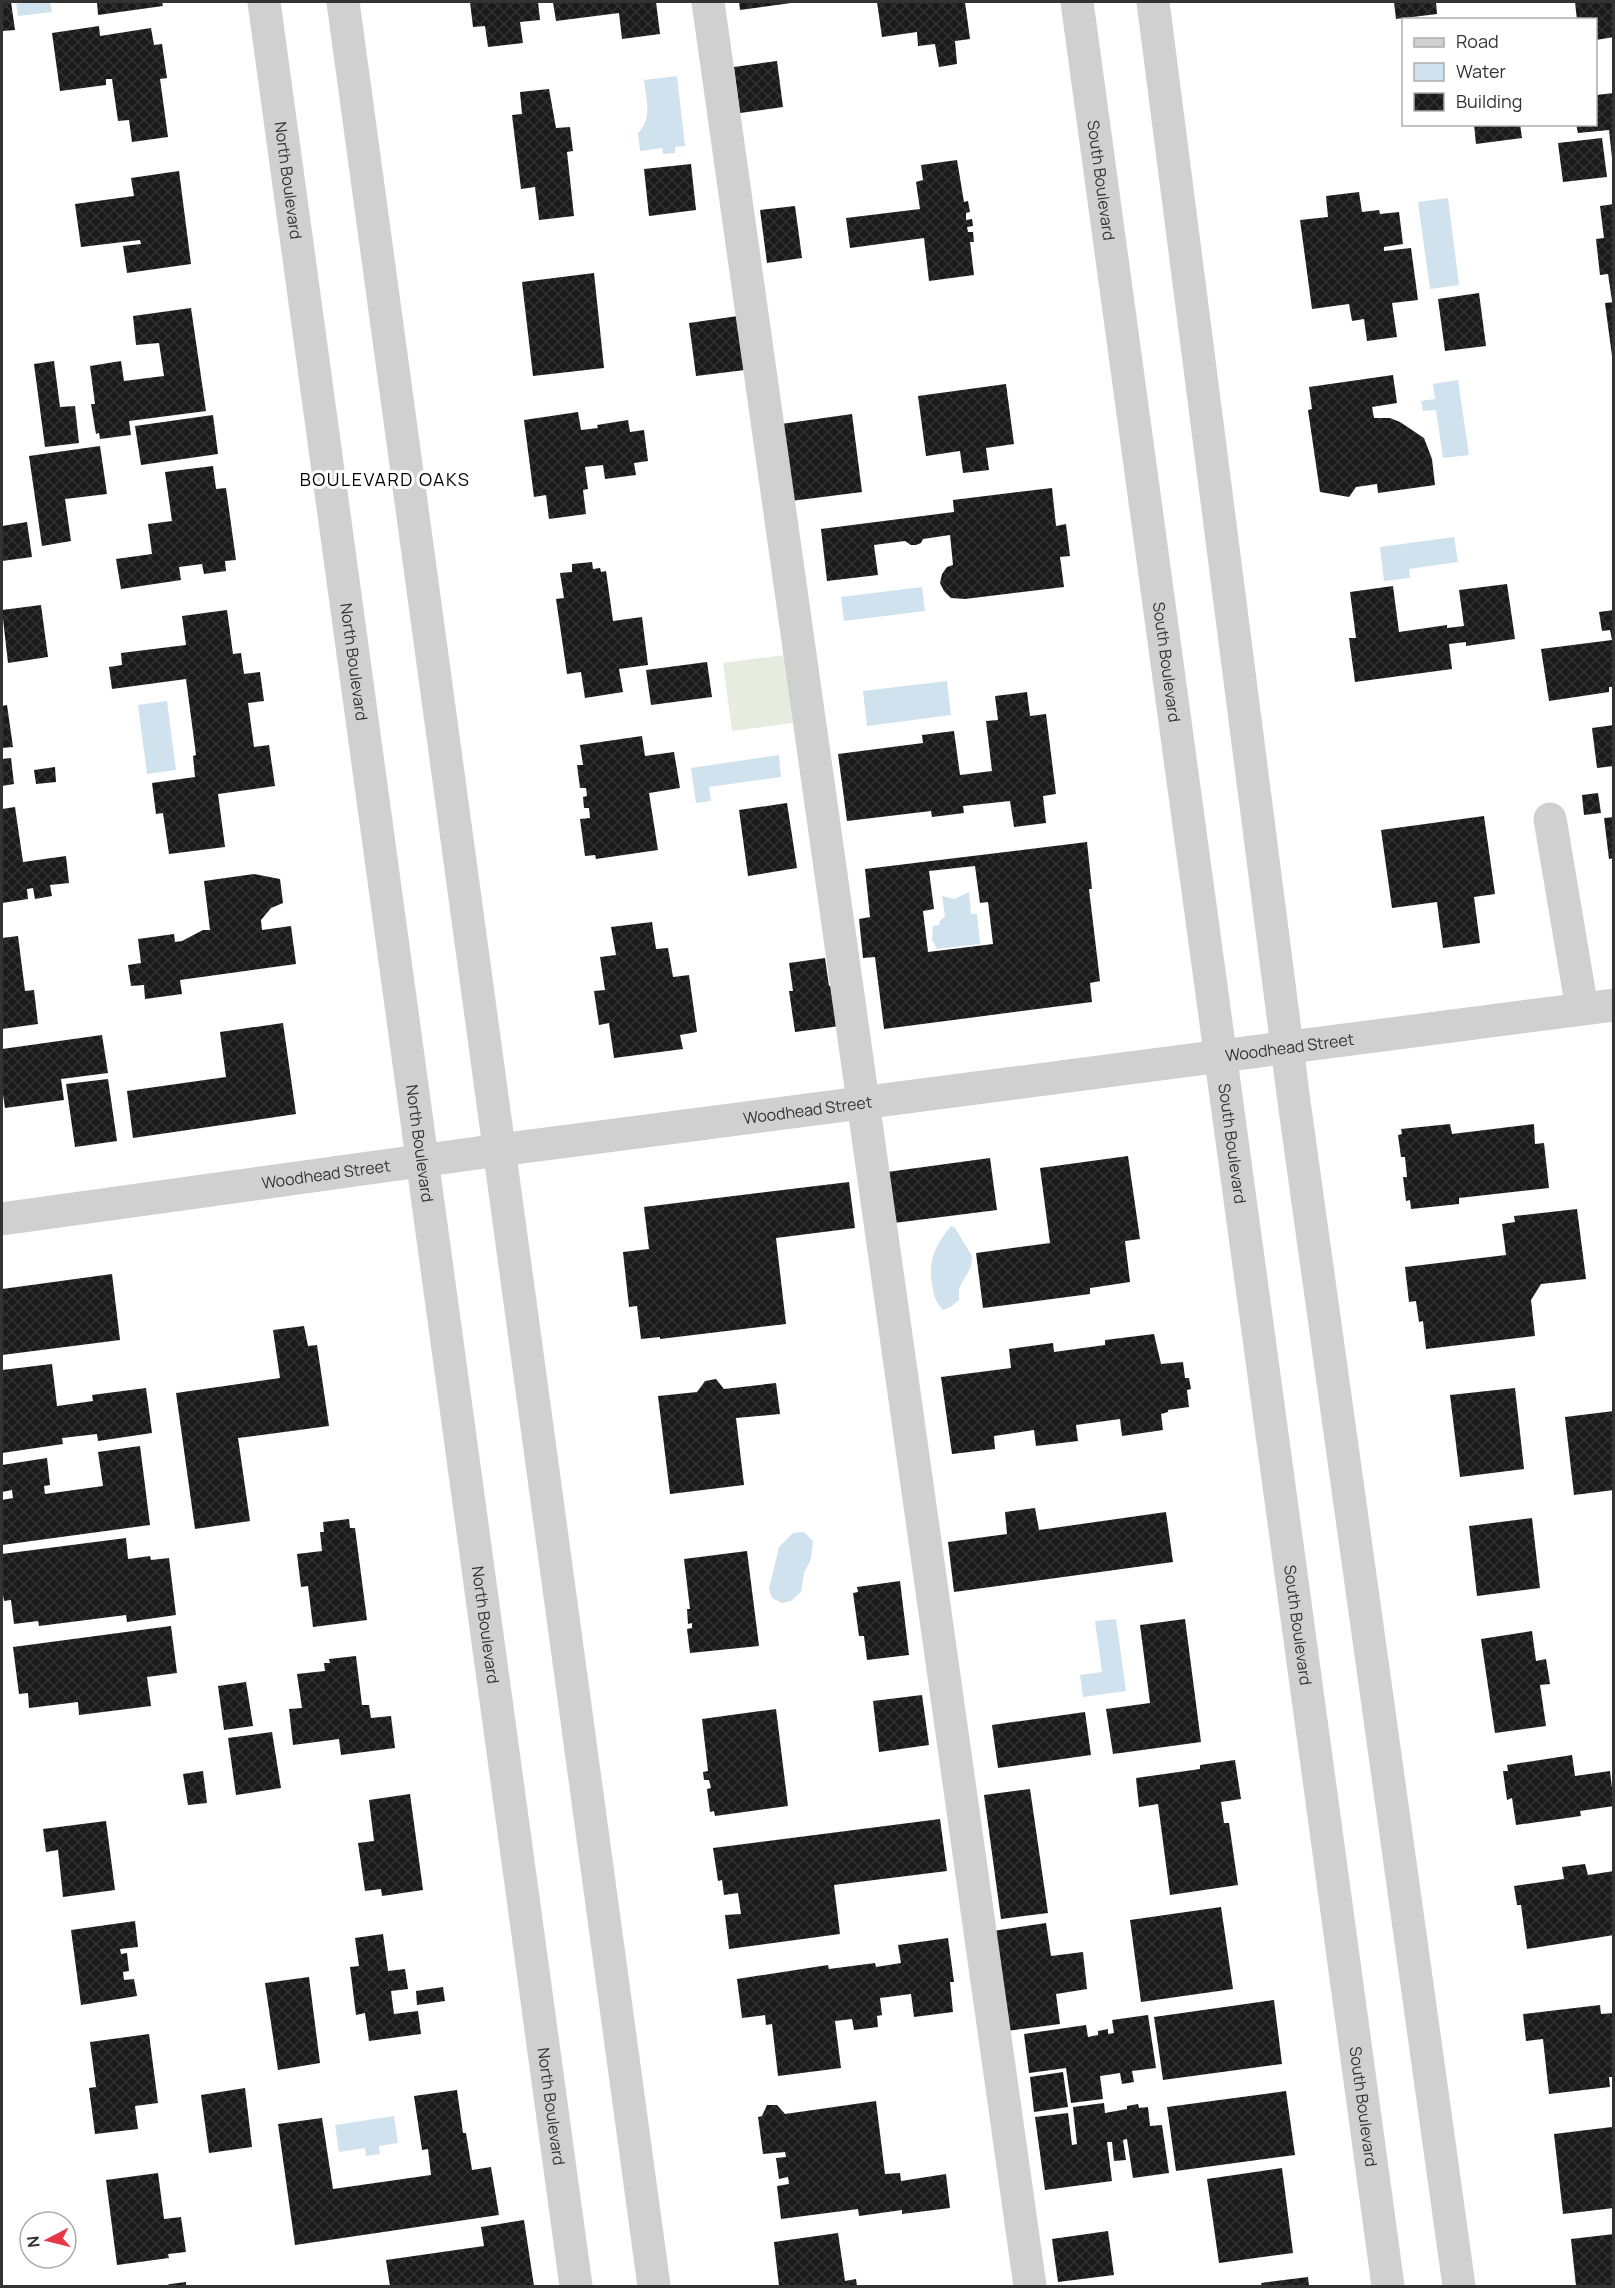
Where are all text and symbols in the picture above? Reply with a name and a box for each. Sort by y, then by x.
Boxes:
legend [1402,18,1597,126]
text: Road [1456,29,1499,53]
text: Water [1456,59,1506,83]
text: Building [1456,89,1522,113]
street label: South Boulevard [1082,119,1120,242]
street label: North Boulevard [269,120,307,241]
district label: BOULEVARD OAKS [300,467,470,491]
street label: South Boulevard [1148,600,1186,723]
street label: North Boulevard [335,602,373,722]
street label: Woodhead Street [1224,1028,1355,1066]
street label: South Boulevard [1213,1082,1252,1205]
street label: North Boulevard [401,1083,439,1204]
street label: Woodhead Street [742,1091,873,1129]
street label: Woodhead Street [260,1154,392,1194]
street label: South Boulevard [1279,1563,1317,1687]
street label: North Boulevard [467,1565,505,1685]
street label: South Boulevard [1344,2045,1383,2168]
street label: North Boulevard [533,2046,570,2167]
north arrow [18,2210,78,2270]
text: N [21,2235,45,2249]

